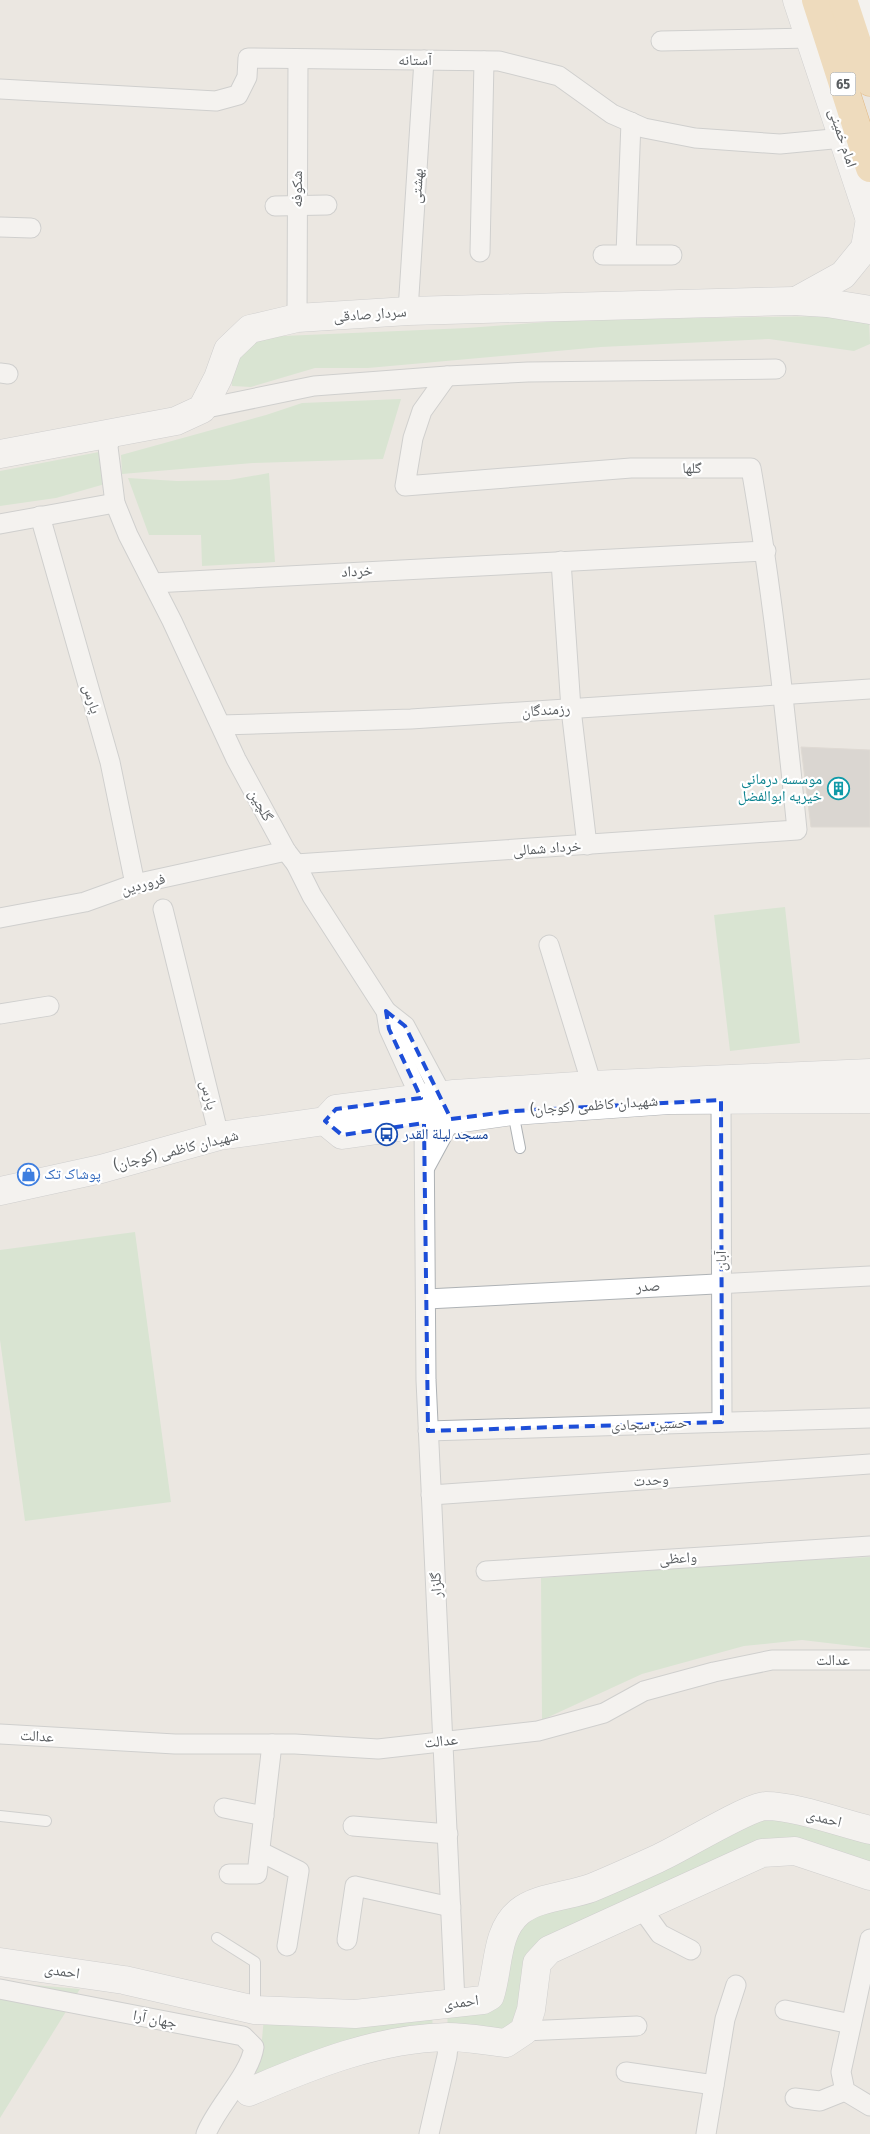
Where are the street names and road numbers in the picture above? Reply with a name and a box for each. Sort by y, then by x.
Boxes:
street label: آستانه [398,51,433,69]
road number: 65 [830,72,856,96]
street label: امام خمینی [824,106,861,170]
street label: بهشتی [407,168,428,204]
street label: شکوفه [288,170,306,207]
street label: سردار صادقی [333,302,407,327]
street label: گلها [682,459,702,477]
street label: خرداد [341,561,374,581]
street label: پارس [78,682,105,716]
street label: رزمندگان [521,699,571,722]
street label: گلچین [244,786,277,825]
street label: خرداد شمالی [512,837,582,860]
street label: فروردین [119,869,167,900]
street label: پارس [196,1078,221,1112]
street label: شهیدان کاظمی (کوجان) [529,1092,659,1119]
street label: شهیدان کاظمی (کوجان) [112,1126,241,1175]
street label: آبان [712,1250,731,1271]
street label: صدر [634,1276,661,1296]
street label: حسین سجادی [611,1414,688,1435]
street label: وحدت [633,1470,669,1490]
street label: واعظی [658,1548,698,1569]
street label: گلزار [426,1572,446,1599]
street label: عدالت [816,1651,850,1669]
street label: عدالت [20,1726,55,1746]
street label: عدالت [423,1730,459,1752]
street label: احمدی [804,1805,843,1832]
street label: احمدی [43,1960,81,1983]
street label: احمدی [442,1991,480,2014]
street label: جهان آرا [131,2006,179,2033]

